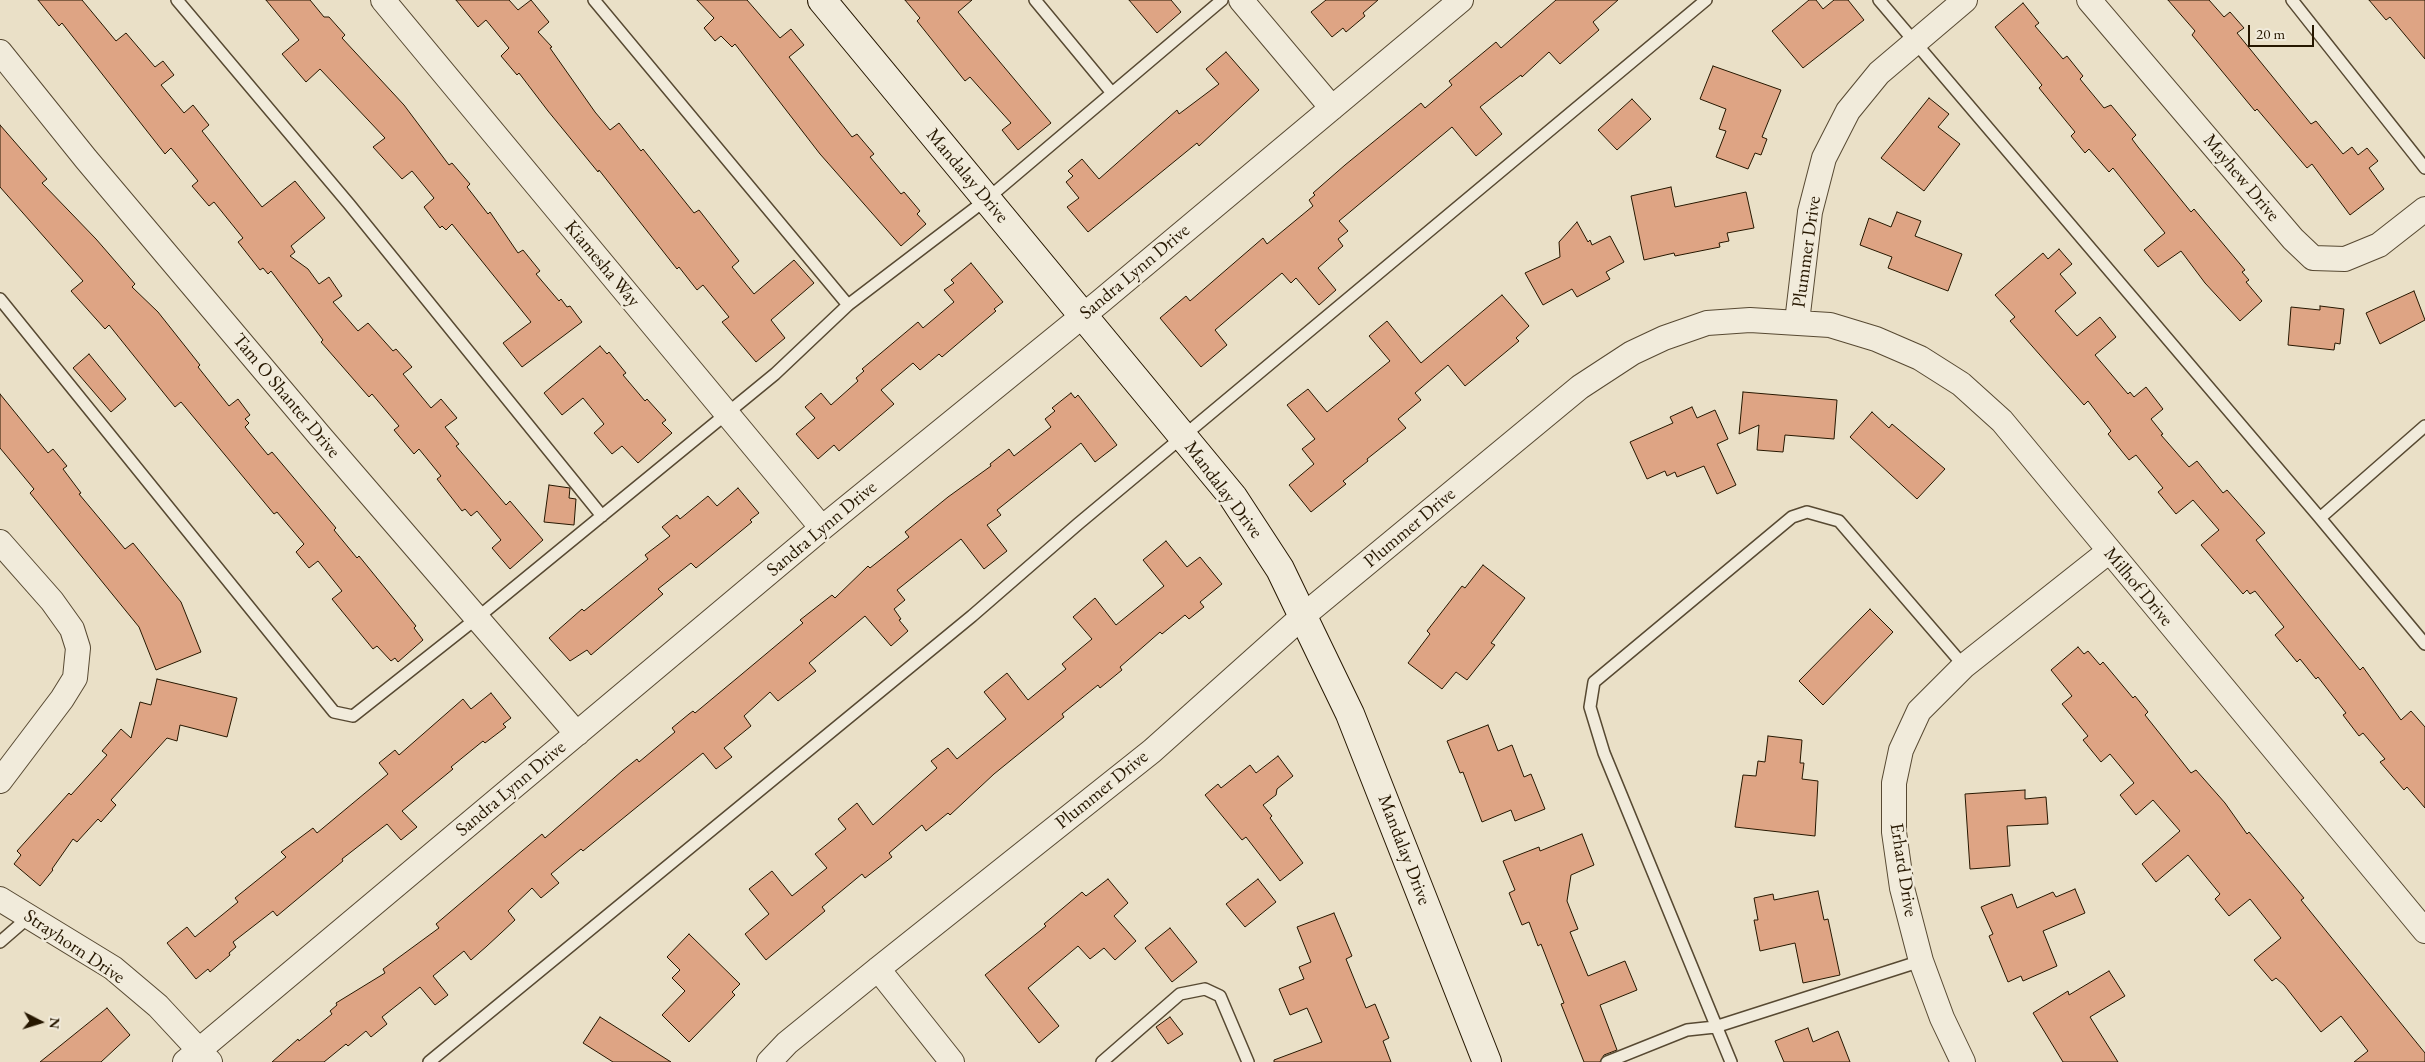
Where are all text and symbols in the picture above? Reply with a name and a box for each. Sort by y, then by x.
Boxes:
scale bar [2250,15,2316,47]
text: 20 m [2256,24,2285,43]
street label: Mandalay Drive [921,124,1013,228]
street label: Mayhew Drive [2198,130,2284,226]
street label: Plummer Drive [1788,195,1826,309]
street label: Kiamesha Way [559,216,645,312]
street label: Sandra Lynn Drive [1075,219,1195,325]
street label: Tam O Shanter Drive [227,329,345,463]
street label: Mandalay Drive [1179,437,1267,543]
street label: Sandra Lynn Drive [762,476,882,582]
street label: Plummer Drive [1359,483,1461,573]
street label: Milhof Drive [2098,543,2178,631]
street label: Sandra Lynn Drive [451,736,571,842]
street label: Plummer Drive [1051,746,1153,834]
street label: Mandalay Drive [1373,792,1435,908]
street label: Erhard Drive [1884,821,1922,919]
street label: Strayhorn Drive [19,905,129,989]
north arrow [15,997,65,1047]
text: N [45,1017,64,1030]

